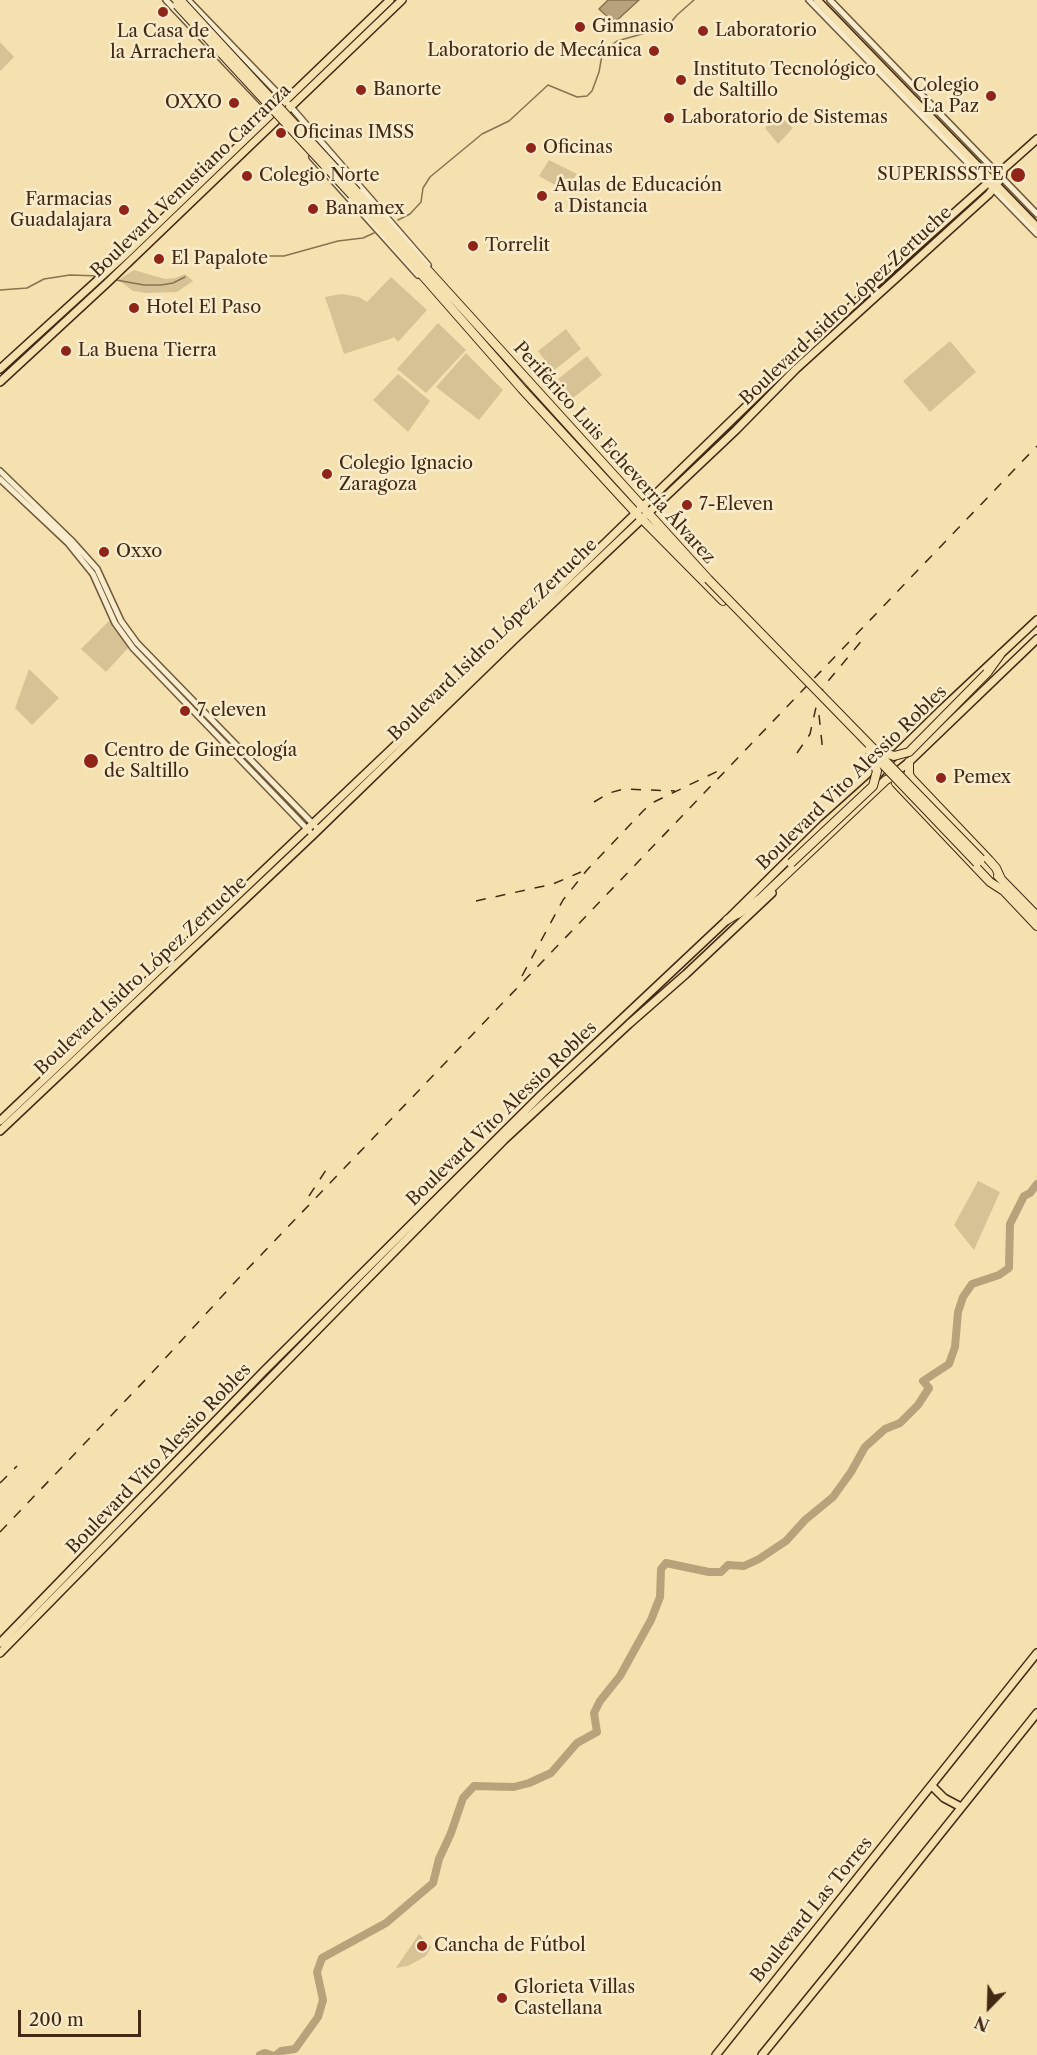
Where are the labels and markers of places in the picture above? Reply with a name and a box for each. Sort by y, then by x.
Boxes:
marker: La Casa de la Arrachera [156,5,170,19]
place label: Gimnasio [592,16,674,38]
marker: Gimnasio [573,20,587,34]
place label: Laboratorio [715,20,817,42]
place label: La Casa de la Arrachera [110,21,216,63]
marker: Laboratorio [696,24,710,38]
place label: Laboratorio de Mecánica [427,40,642,62]
marker: Laboratorio de Mecánica [647,44,661,58]
place label: Instituto Tecnológico de Saltillo [693,59,876,101]
marker: Instituto Tecnológico de Saltillo [674,73,688,87]
place label: Colegio La Paz [913,75,979,118]
place label: Banorte [373,79,441,101]
marker: Banorte [354,83,368,97]
marker: Colegio La Paz [984,89,998,103]
place label: OXXO [165,92,222,114]
marker: OXXO [227,96,241,110]
place label: Laboratorio de Sistemas [681,107,888,129]
marker: Laboratorio de Sistemas [662,111,676,125]
place label: Oficinas IMSS [293,122,414,144]
marker: Oficinas IMSS [274,126,288,140]
place label: Oficinas [543,137,613,159]
marker: Oficinas [524,141,538,155]
place label: SUPERISSSTE [877,164,1004,186]
place label: Colegio Norte [259,165,380,187]
marker: SUPERISSSTE [1009,166,1027,184]
marker: Colegio Norte [240,169,254,183]
place label: Aulas de Educación a Distancia [554,175,722,218]
place label: Farmacias Guadalajara [10,189,112,232]
marker: Aulas de Educación a Distancia [535,189,549,203]
place label: Banamex [325,198,404,220]
marker: Banamex [306,202,320,216]
marker: Farmacias Guadalajara [117,203,131,217]
place label: Torrelit [485,235,550,257]
marker: Torrelit [466,239,480,253]
place label: El Papalote [171,248,268,270]
marker: El Papalote [152,252,166,266]
place label: Hotel El Paso [146,297,261,319]
marker: Hotel El Paso [127,301,141,315]
place label: La Buena Tierra [78,340,217,362]
marker: La Buena Tierra [59,344,73,358]
place label: Colegio Ignacio Zaragoza [339,453,473,496]
marker: Colegio Ignacio Zaragoza [320,467,334,481]
place label: 7-Eleven [699,494,774,516]
marker: 7-Eleven [680,498,694,512]
place label: Oxxo [116,541,162,563]
marker: Oxxo [97,545,111,559]
place label: 7 eleven [197,700,266,722]
marker: 7 eleven [178,704,192,718]
place label: Centro de Ginecología de Saltillo [104,740,297,783]
marker: Centro de Ginecología de Saltillo [82,752,100,770]
place label: Pemex [953,767,1011,789]
marker: Pemex [934,771,948,785]
place label: Cancha de Fútbol [434,1935,586,1957]
marker: Cancha de Fútbol [415,1939,429,1953]
place label: Glorieta Villas Castellana [514,1977,635,2020]
marker: Glorieta Villas Castellana [495,1991,509,2005]

